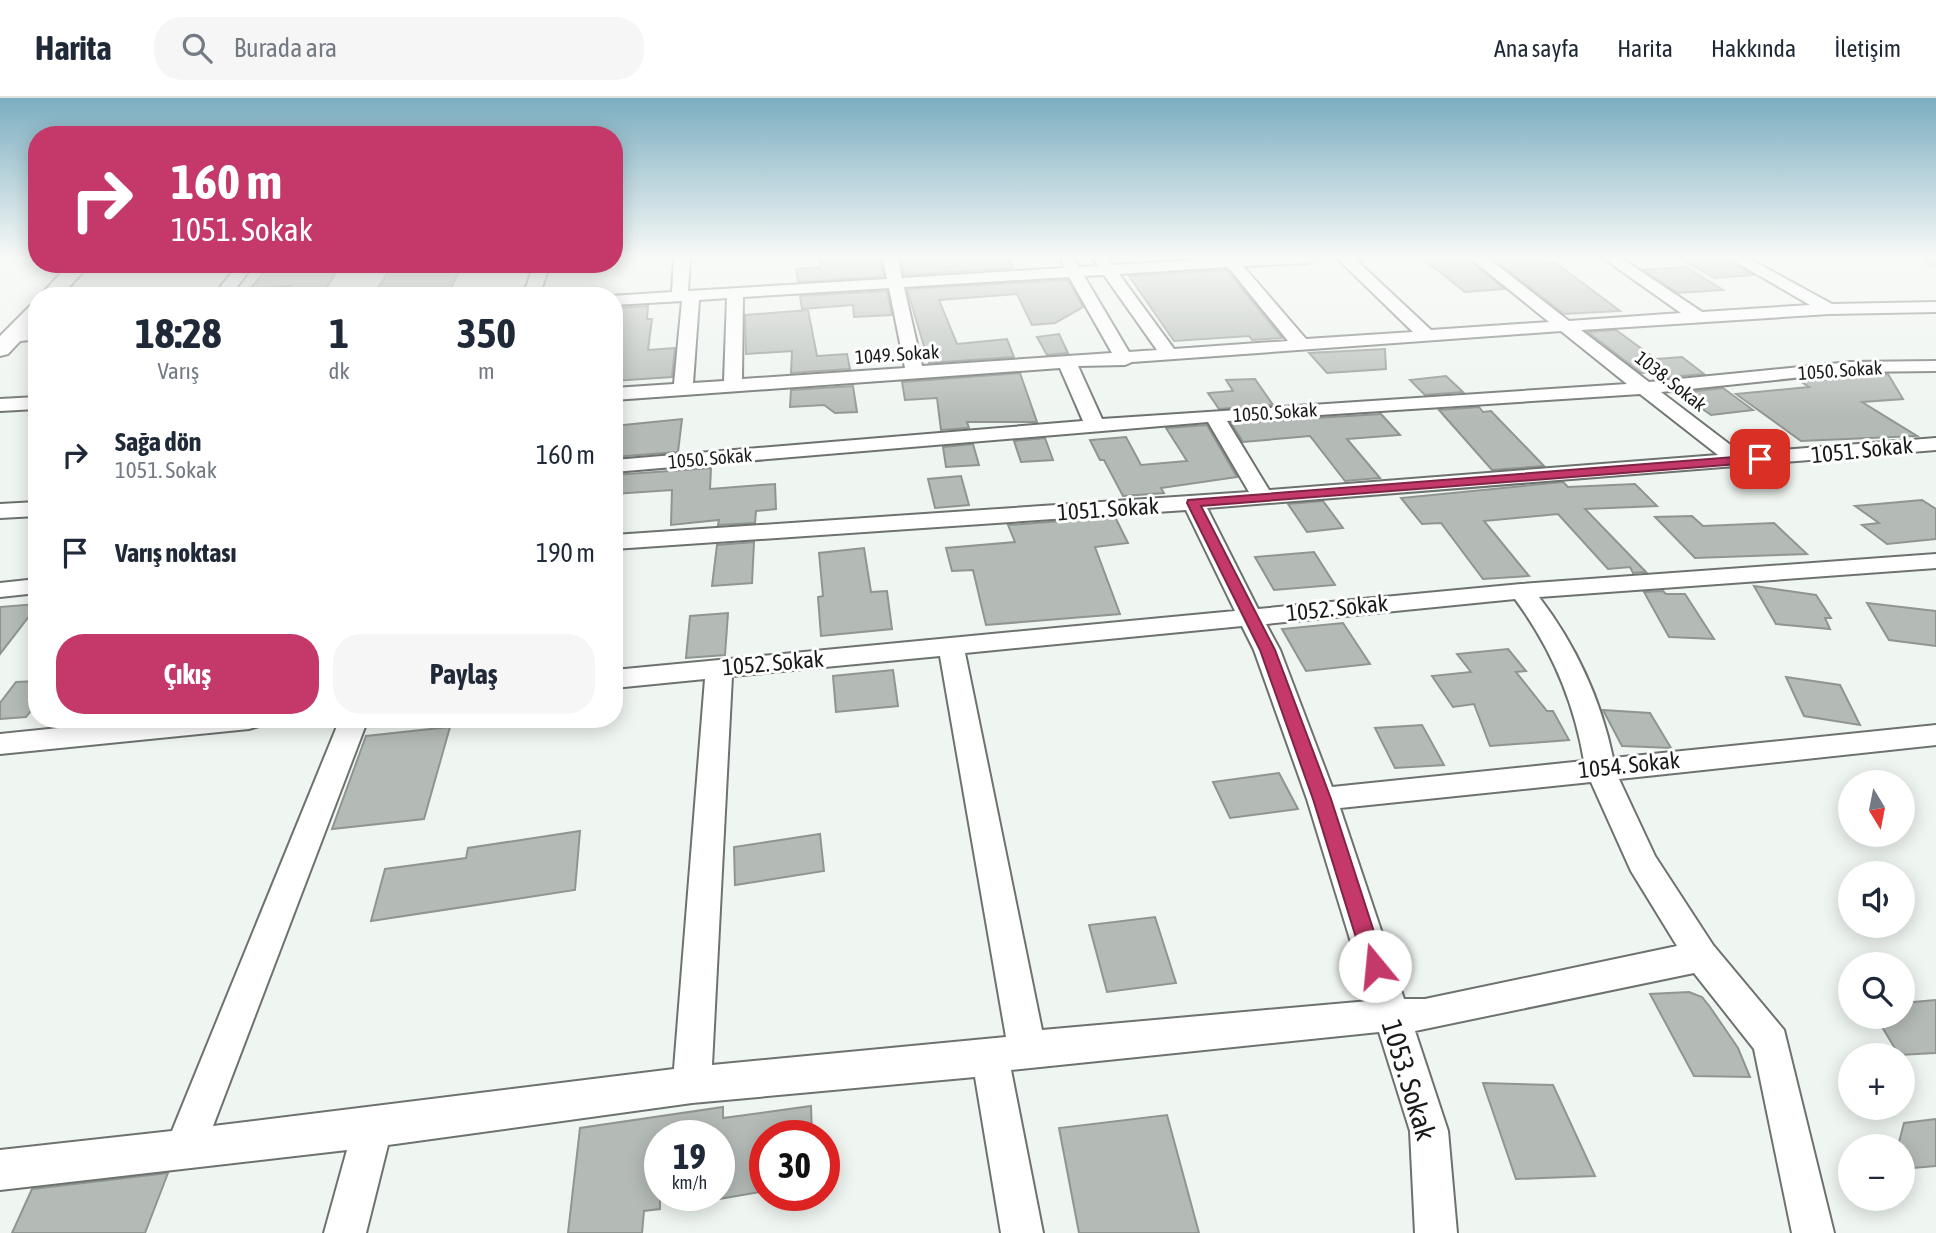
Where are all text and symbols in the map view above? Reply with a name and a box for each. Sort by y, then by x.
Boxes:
search box [154,17,644,80]
text: Harita [35,29,112,67]
icon: search [178,29,216,67]
text: Burada ara [234,33,337,63]
text: Ana sayfa [1494,35,1579,62]
text: Harita [1617,35,1673,62]
text: Hakkında [1711,35,1796,62]
text: İletişim [1834,35,1901,62]
text: 160 m [171,153,282,209]
icon: right [56,154,147,245]
text: 1051. Sokak [171,211,313,248]
text: 18:28 [135,309,222,357]
text: 1 [329,309,349,357]
text: 350 [457,309,516,357]
street label: 1049. Sokak [854,340,940,368]
street label: 1038. Sokak [1631,346,1711,416]
street label: 1050. Sokak [1797,356,1883,384]
text: Varış [158,358,199,384]
text: dk [329,358,350,384]
text: m [478,358,495,384]
street label: 1050. Sokak [1232,398,1318,426]
text: Sağa dön [115,427,201,457]
pin [1730,429,1790,489]
street label: 1051. Sokak [1810,432,1914,468]
icon: right [56,436,94,474]
text: 160 m [536,440,595,470]
icon: arrive [1741,440,1779,478]
street label: 1050. Sokak [667,443,754,473]
text: 1051. Sokak [115,457,217,483]
street label: 1051. Sokak [1056,492,1160,526]
icon: arrive [56,534,94,572]
text: Varış noktası [115,538,236,568]
text: 190 m [536,538,595,568]
street label: 1052. Sokak [1285,590,1389,626]
button: Çıkış [56,634,319,714]
button: Paylaş [333,634,595,714]
street label: 1052. Sokak [721,646,825,680]
street label: 1054. Sokak [1577,747,1681,783]
north arrow [1838,770,1914,847]
map controls [1838,770,1915,1211]
button: sound [1838,861,1915,938]
position arrow [1338,929,1412,1003]
button: search [1838,952,1915,1029]
street label: 1053. Sokak [1376,1016,1442,1144]
button: + [1838,1043,1915,1120]
speed limit sign: 30 [749,1120,840,1211]
button: − [1838,1134,1915,1211]
text: 19 [673,1136,706,1176]
text: km/h [672,1172,707,1193]

